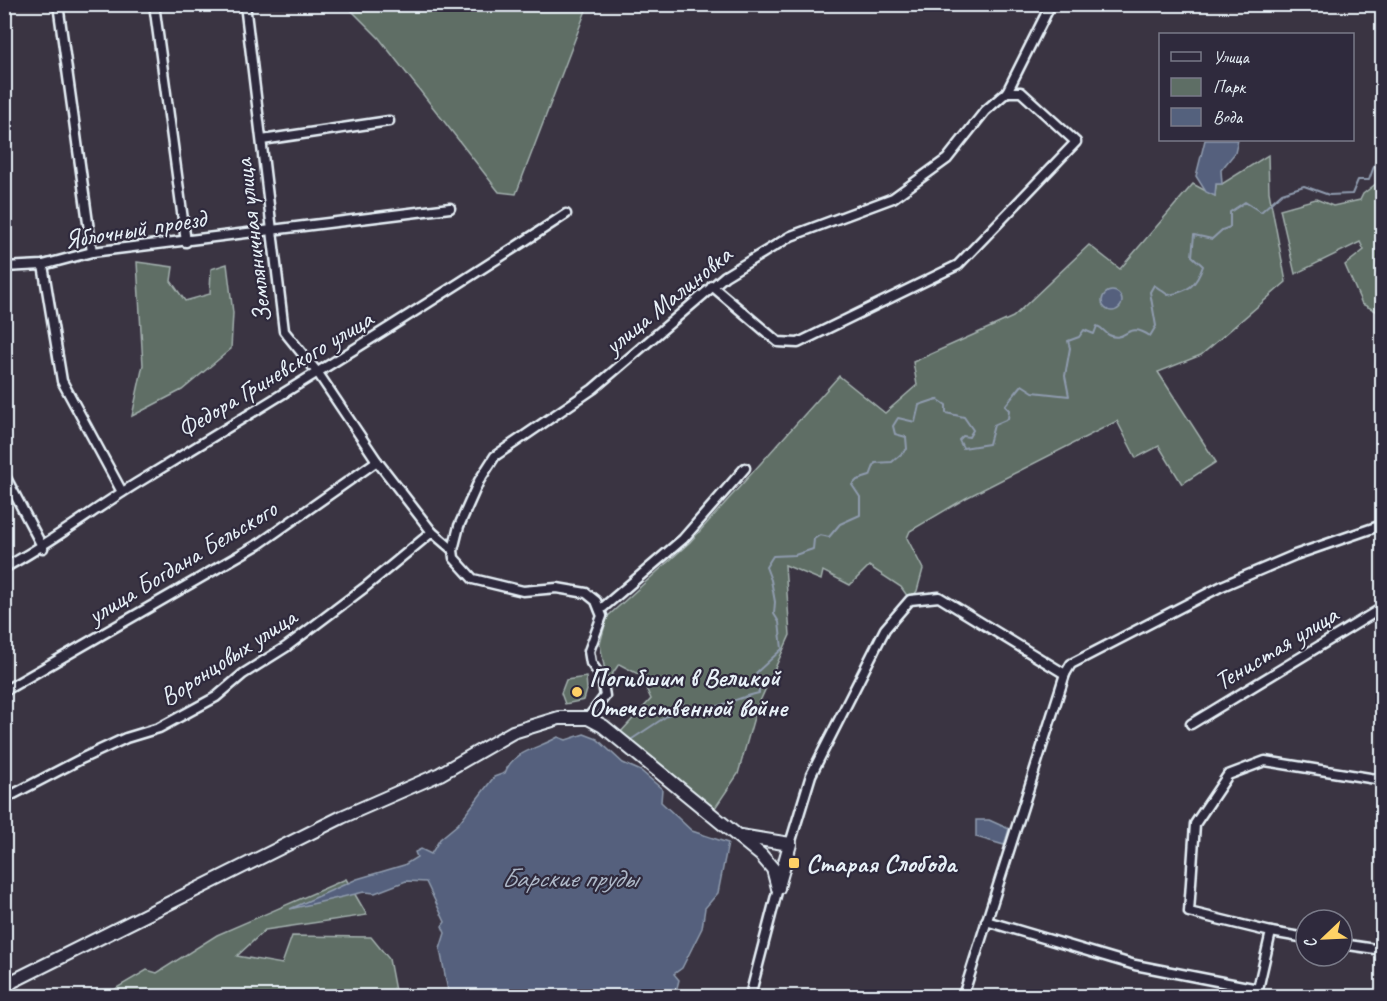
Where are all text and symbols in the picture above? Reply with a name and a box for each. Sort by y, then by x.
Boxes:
legend [1159,33,1354,141]
text: Улица [1213,46,1250,68]
text: Парк [1213,76,1247,98]
text: Вода [1213,106,1244,128]
street label: Земляничная улица [226,156,279,325]
street label: Яблочный проезд [62,201,211,256]
street label: улица Малиновка [596,237,740,363]
street label: Федора Гриневского улица [171,302,380,445]
street label: улица Богдана Бельского [80,491,284,633]
street label: Тенистая улица [1208,597,1345,698]
street label: Воронцовых улица [153,599,304,713]
place label: Погибшим в Великой Отечественной войне [589,661,789,724]
marker: Погибшим в Великой Отечественной войне [570,685,584,699]
place label: Старая Слобода [806,847,959,880]
marker: Старая Слобода [787,856,801,870]
water label: Барские пруды [501,861,641,895]
north arrow [1294,908,1354,968]
text: С [1300,934,1322,951]

